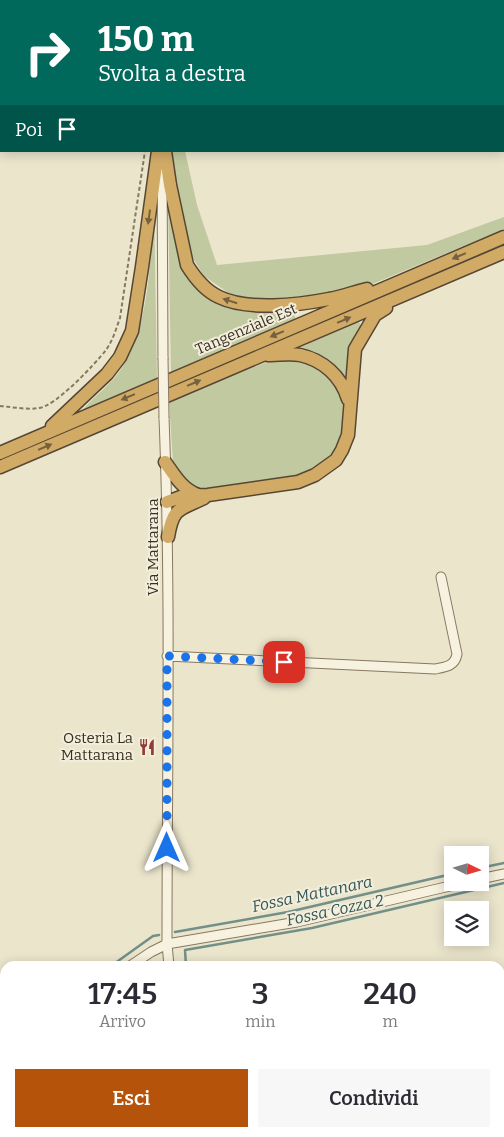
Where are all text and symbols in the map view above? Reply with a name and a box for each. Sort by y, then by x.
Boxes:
text: 150 m [98,18,194,60]
icon: right [15,20,80,85]
text: Svolta a destra [98,60,246,87]
icon: arrive [53,115,81,143]
text: Poi [15,118,43,141]
one-way arrow [145,209,153,225]
one-way arrow [452,253,466,261]
one-way arrow [222,296,237,304]
street label: Tangenziale Est [193,299,300,358]
one-way arrow [337,316,352,324]
one-way arrow [270,330,284,338]
one-way arrow [187,378,201,386]
one-way arrow [121,394,135,402]
one-way arrow [38,443,52,451]
street label: Via Mattarana [144,498,162,596]
pin [263,641,305,683]
icon: arrive [270,648,298,676]
place label: Osteria La Mattarana [61,729,133,764]
restaurant icon: Osteria La Mattarana [137,737,157,757]
position arrow [140,821,192,873]
north arrow [444,846,489,891]
map controls [444,846,489,946]
water label: Fossa Mattanara [250,872,374,916]
water label: Fossa Cozza 2 [285,890,386,930]
button: layers [444,901,489,946]
text: 17:45 [88,976,157,1012]
text: 3 [252,976,269,1012]
text: 240 [363,976,417,1012]
text: Arrivo [99,1012,146,1031]
text: min [245,1012,275,1031]
text: m [383,1012,398,1031]
button: Esci [15,1069,248,1127]
button: Condividi [258,1069,490,1127]

